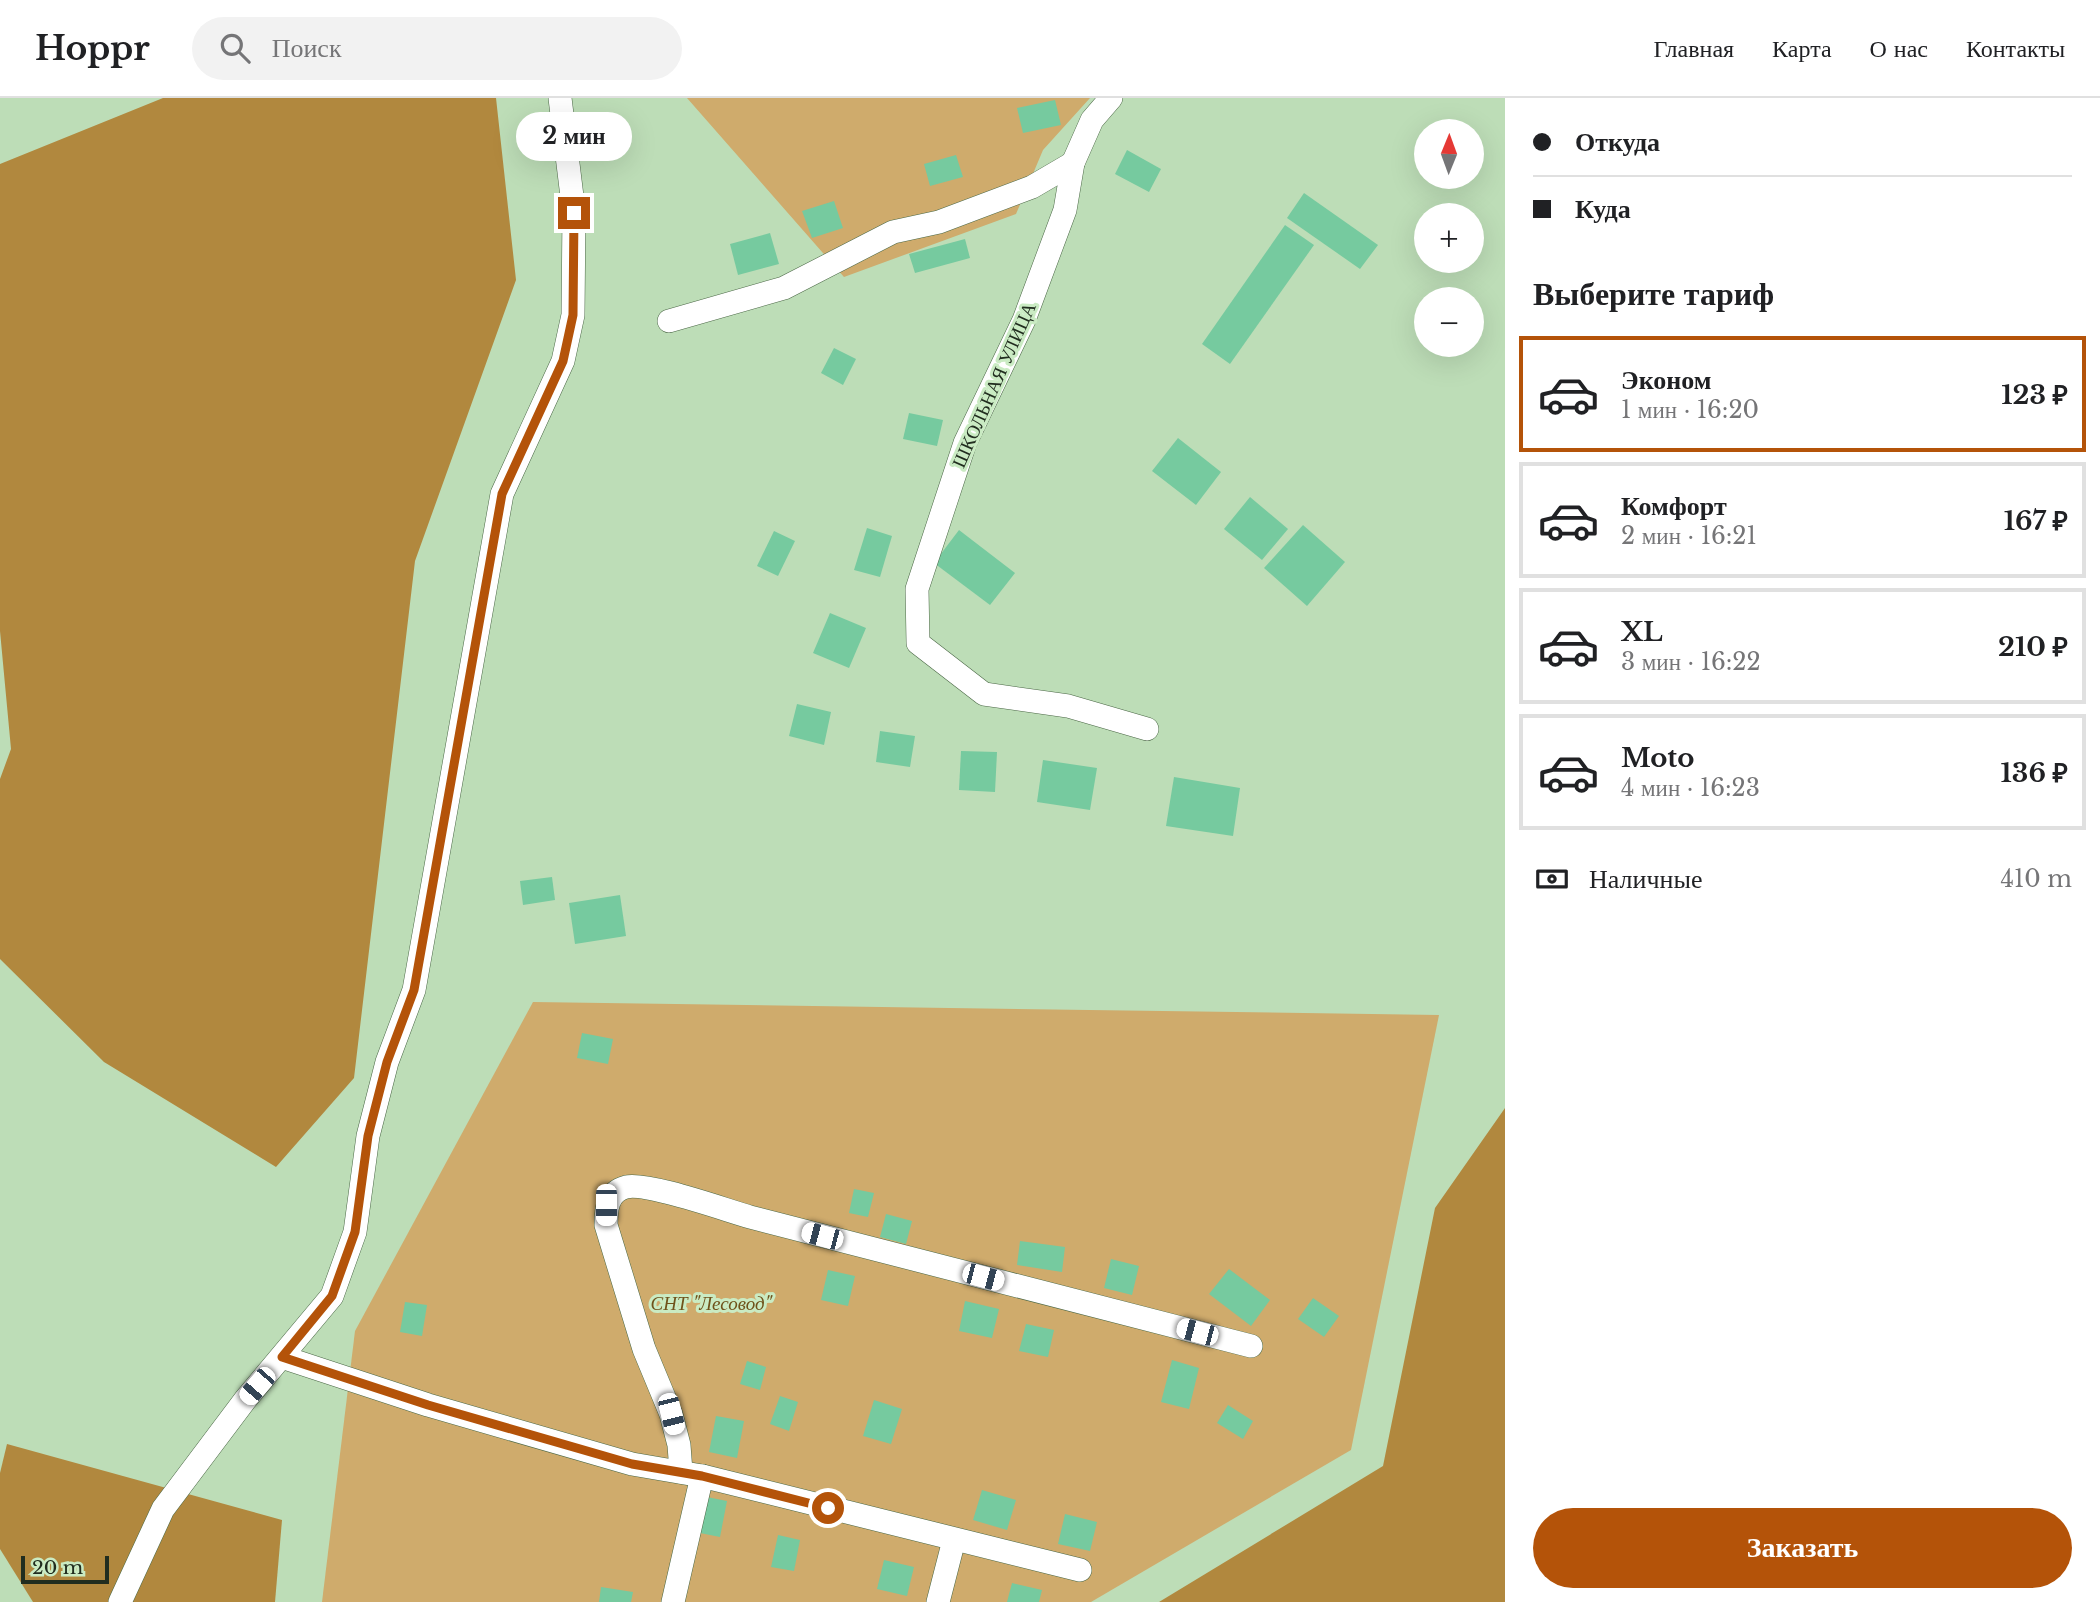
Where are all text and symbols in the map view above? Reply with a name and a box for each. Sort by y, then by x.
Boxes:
search box [192,17,682,80]
text: Hoppr [35,28,150,69]
icon: search [216,29,254,67]
text: Поиск [272,32,342,64]
text: Главная [1654,34,1734,63]
text: Карта [1772,34,1832,63]
text: О нас [1870,34,1928,63]
text: Контакты [1966,34,2065,63]
callout: 2 мин [516,111,632,160]
north arrow [1414,119,1484,189]
map controls [1414,119,1484,357]
text: 2 мин [542,122,606,150]
text: Откуда [1575,126,1660,158]
text: Куда [1575,193,1631,225]
route end [558,197,590,229]
button: + [1414,203,1484,273]
text: Выберите тариф [1533,274,1774,314]
button: − [1414,287,1484,357]
street label: ШКОЛЬНАЯ УЛИЦА [947,298,1041,471]
icon: car [1537,363,1600,426]
text: Эконом [1621,364,1711,396]
text: 123 ₽ [2001,379,2068,411]
text: 1 мин · 16:20 [1621,396,1759,424]
icon: car [1537,489,1600,552]
text: Комфорт [1621,490,1727,522]
text: 167 ₽ [2004,505,2068,537]
text: 2 мин · 16:21 [1621,522,1757,550]
icon: car [1537,615,1600,678]
text: XL [1621,616,1663,648]
text: 210 ₽ [1998,631,2068,663]
text: 3 мин · 16:22 [1621,648,1761,676]
icon: car [1537,741,1600,804]
text: Moto [1621,742,1694,774]
text: 136 ₽ [2001,757,2068,789]
text: 4 мин · 16:23 [1621,774,1760,802]
icon: cash [1533,860,1571,898]
text: Наличные [1589,863,1702,895]
text: 410 m [2001,865,2072,893]
car [596,1184,617,1226]
car [799,1220,846,1252]
car [960,1261,1007,1293]
park label: СНТ "Лесовод" [651,1292,774,1315]
car [1174,1316,1221,1348]
car [236,1363,279,1409]
car [656,1391,687,1437]
route start [812,1492,844,1524]
button: Заказать [1533,1508,2072,1588]
scale bar [21,1553,108,1585]
text: 20 m [32,1556,83,1579]

